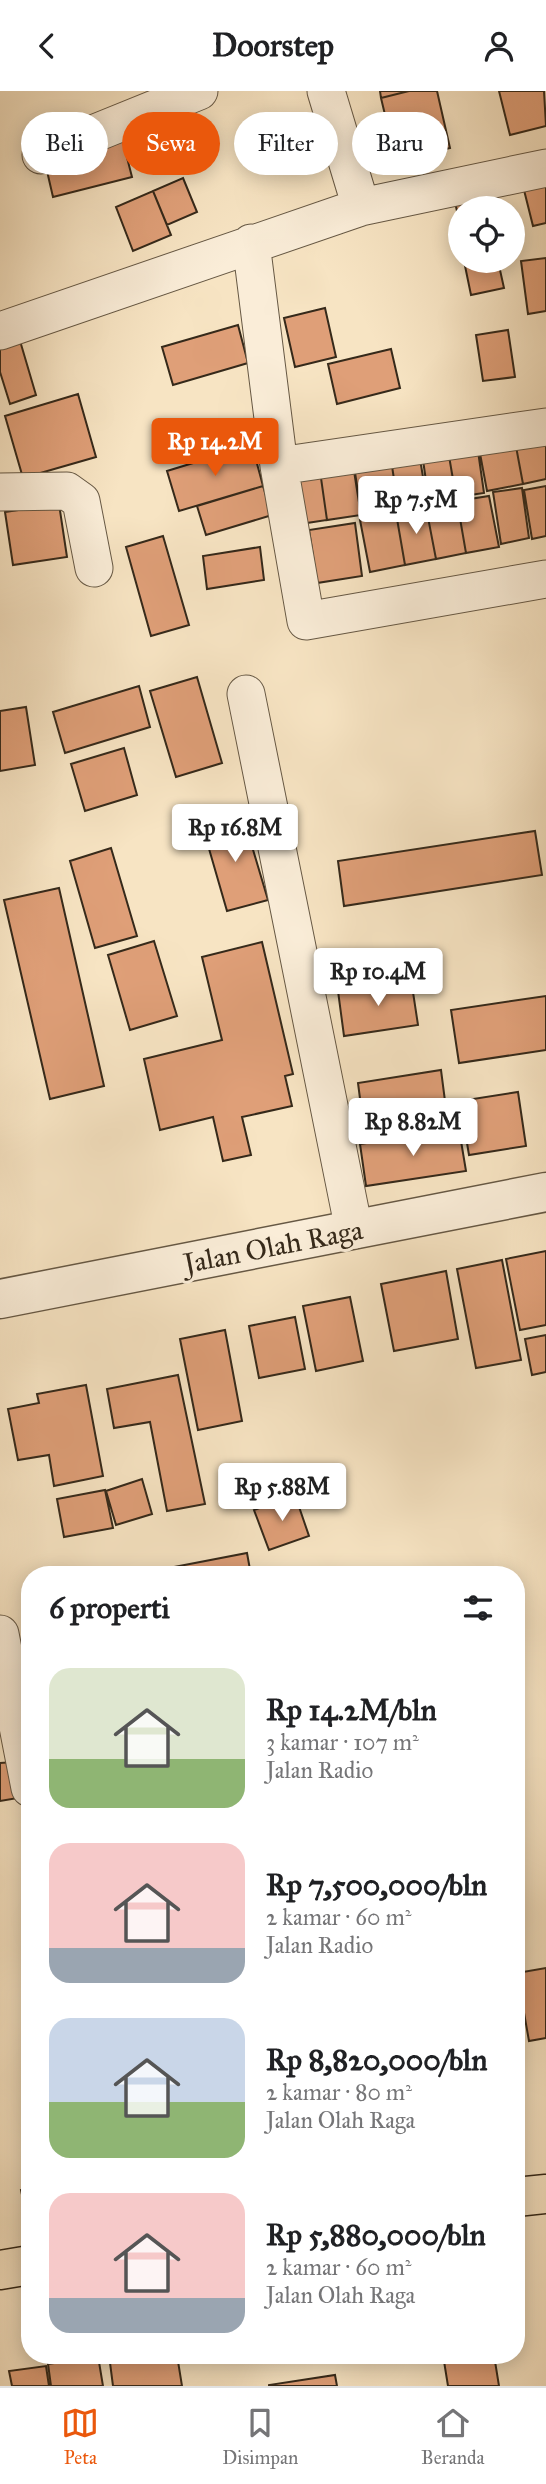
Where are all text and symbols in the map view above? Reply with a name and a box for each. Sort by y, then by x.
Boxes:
text: Doorstep [212,26,334,65]
icon: back [28,27,66,65]
icon: person [480,27,518,65]
chip: Beli [21,112,108,175]
chip: Sewa [122,112,220,175]
chip: Filter [234,112,338,175]
chip: Baru [352,112,448,175]
map controls [448,196,525,273]
button: locate [448,196,525,273]
pin: Rp 14.2M [143,419,287,478]
text: Rp 14.2M [168,427,262,455]
pin: Rp 7.5M [351,477,481,536]
text: Rp 7.5M [374,485,458,513]
pin: Rp 16.8M [163,805,307,864]
text: Rp 16.8M [188,813,282,841]
pin: Rp 10.4M [306,949,450,1008]
text: Rp 10.4M [330,957,426,985]
pin: Rp 8.82M [341,1098,485,1158]
text: Rp 8.82M [365,1107,461,1135]
street label: Jalan Olah Raga [178,1212,366,1282]
pin: Rp 5.88M [210,1463,354,1523]
text: Rp 5.88M [234,1472,330,1500]
icon: filters [459,1589,497,1627]
text: 6 properti [49,1590,170,1626]
text: Rp 14.2M/bln [266,1692,437,1728]
icon: home [105,1696,189,1780]
text: 3 kamar · 107 m² [266,1728,419,1756]
text: Jalan Radio [266,1756,373,1784]
text: Rp 7,500,000/bln [266,1867,487,1903]
icon: home [105,1871,189,1955]
text: 2 kamar · 60 m² [266,1903,411,1931]
text: Jalan Radio [266,1931,373,1959]
text: Rp 8,820,000/bln [266,2042,487,2078]
icon: home [105,2046,189,2130]
text: 2 kamar · 80 m² [266,2078,412,2106]
text: Jalan Olah Raga [266,2106,415,2134]
text: Rp 5,880,000/bln [266,2217,486,2253]
icon: home [105,2221,189,2305]
text: 2 kamar · 60 m² [266,2253,411,2281]
text: Jalan Olah Raga [266,2281,415,2309]
tab: Peta [61,2404,99,2469]
tab: Disimpan [222,2404,298,2469]
tab: Beranda [421,2404,485,2469]

